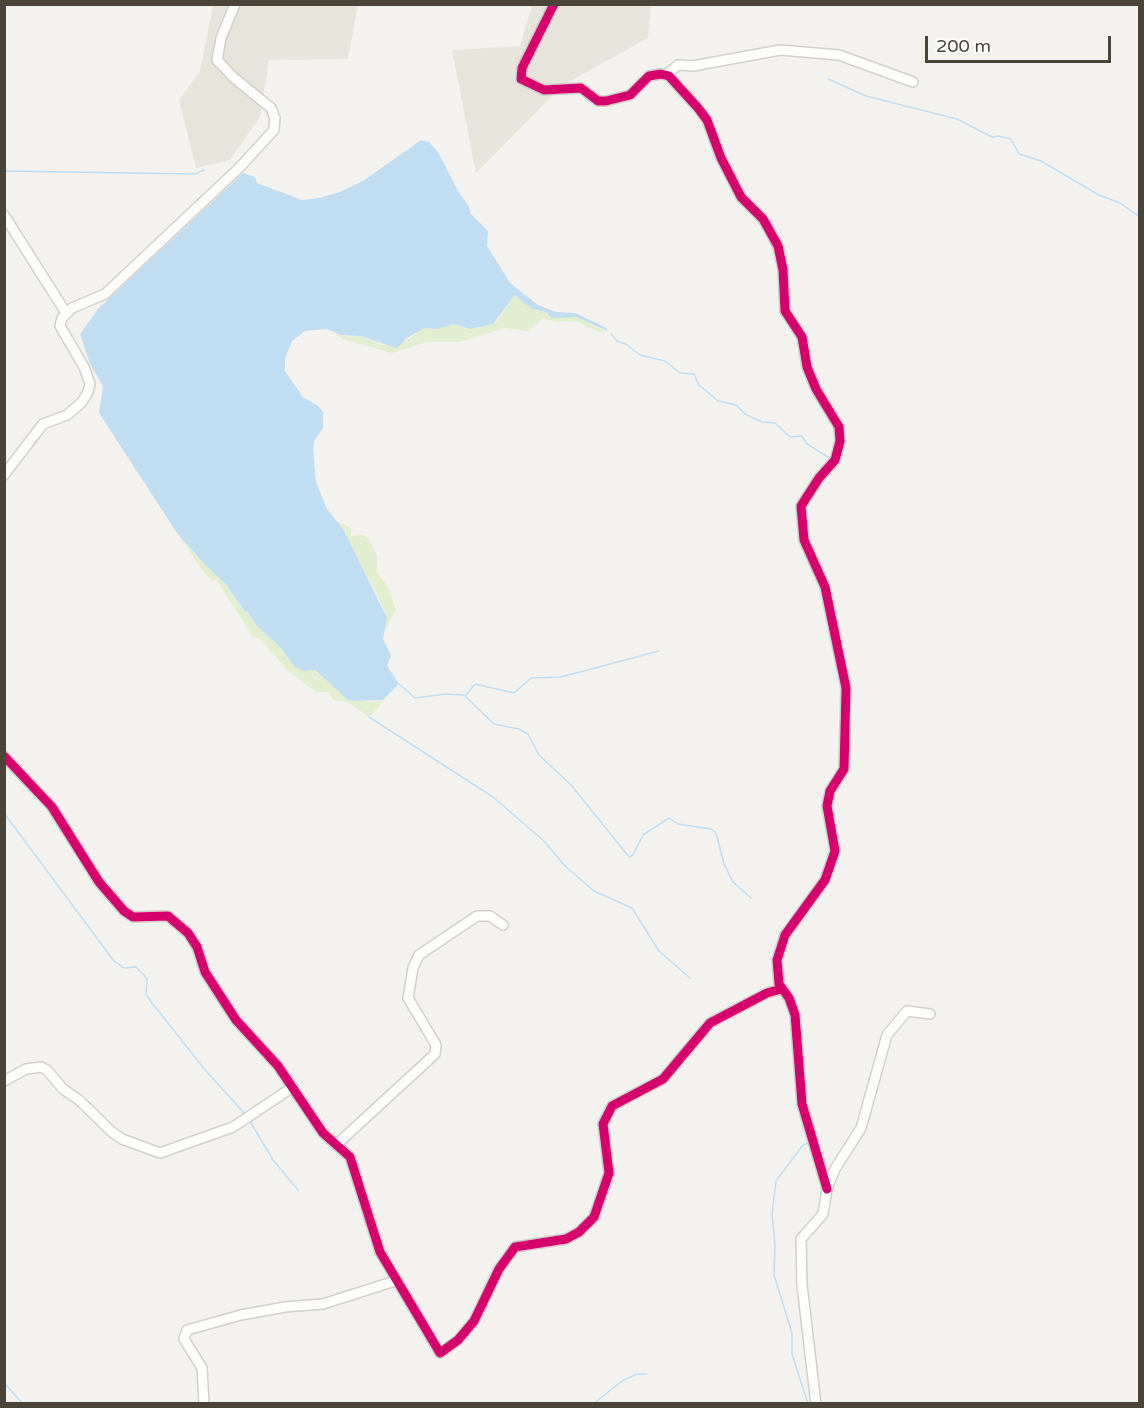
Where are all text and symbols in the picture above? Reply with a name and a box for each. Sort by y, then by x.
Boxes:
scale bar [928,24,1114,62]
text: 200 m [936,35,991,57]

